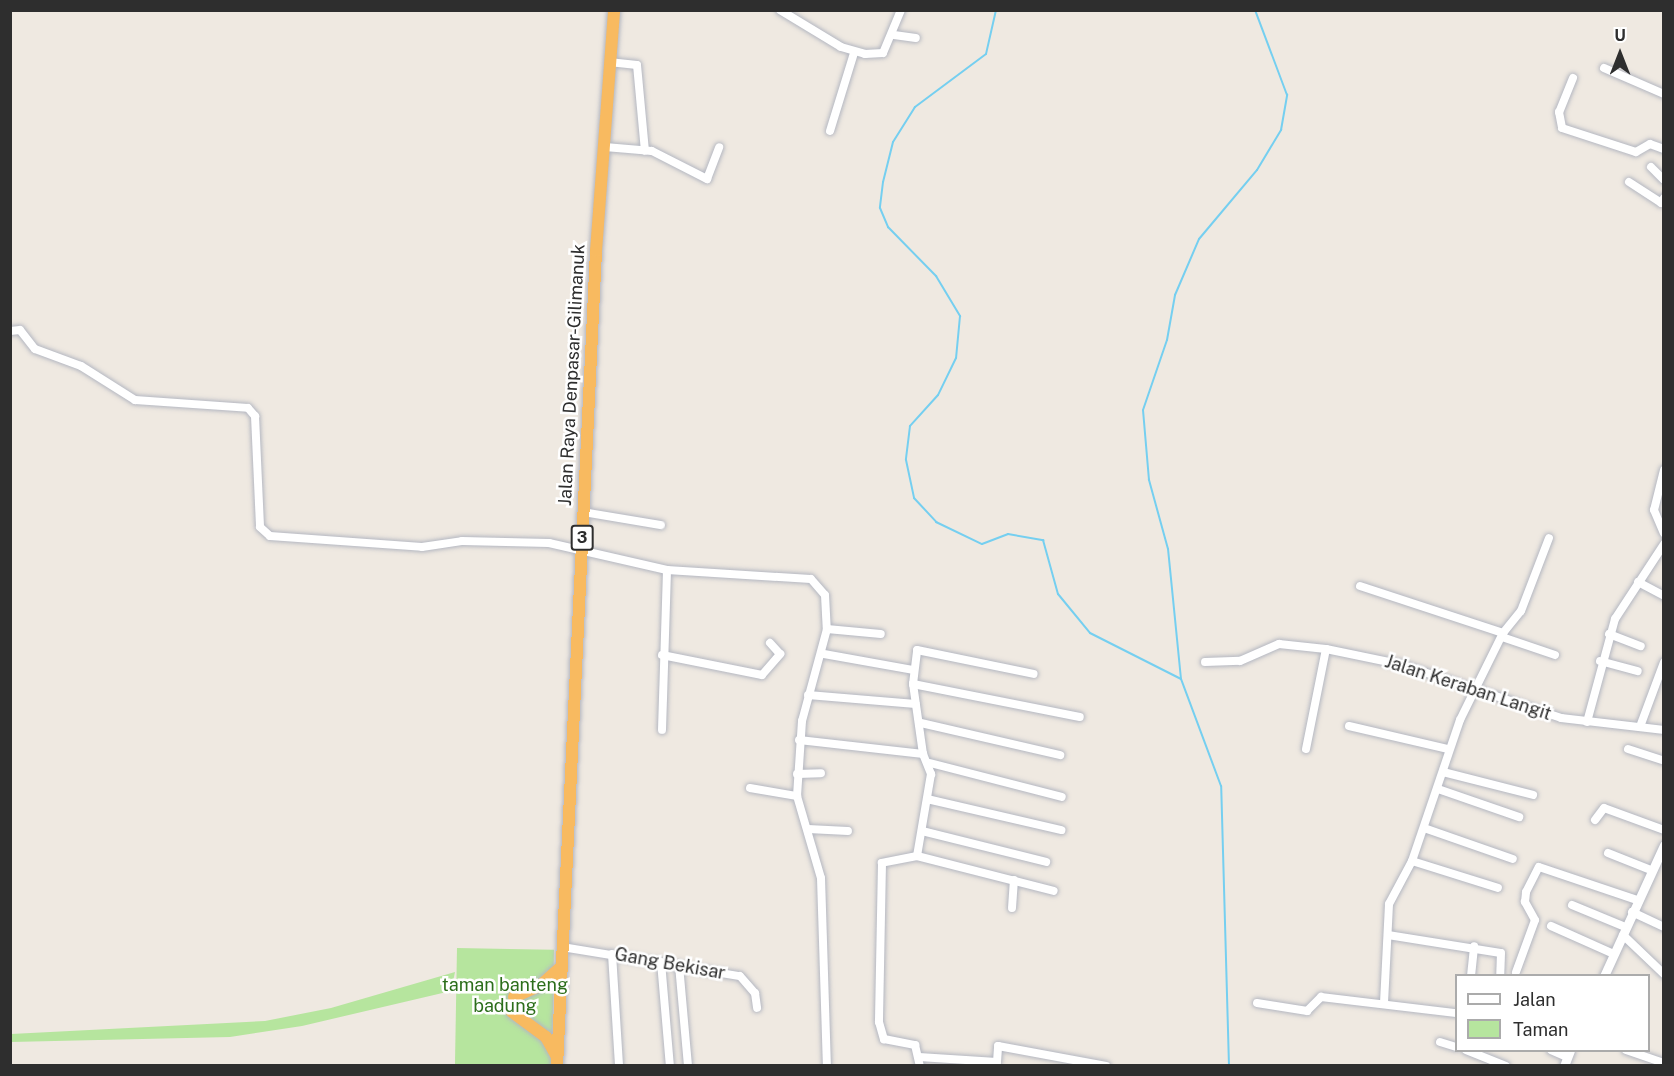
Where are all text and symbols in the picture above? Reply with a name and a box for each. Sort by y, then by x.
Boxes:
north arrow [1590,24,1650,84]
text: U [1614,26,1626,45]
street label: Jalan Raya Denpasar-Gilimanuk [554,243,590,507]
road number: 3 [570,525,594,551]
street label: Jalan Keraban Langit [1382,651,1554,725]
street label: Gang Bekisar [613,944,727,984]
legend [1455,974,1650,1052]
park label: taman banteng badung [442,975,568,1018]
text: Jalan [1513,989,1556,1010]
text: Taman [1513,1019,1568,1040]

